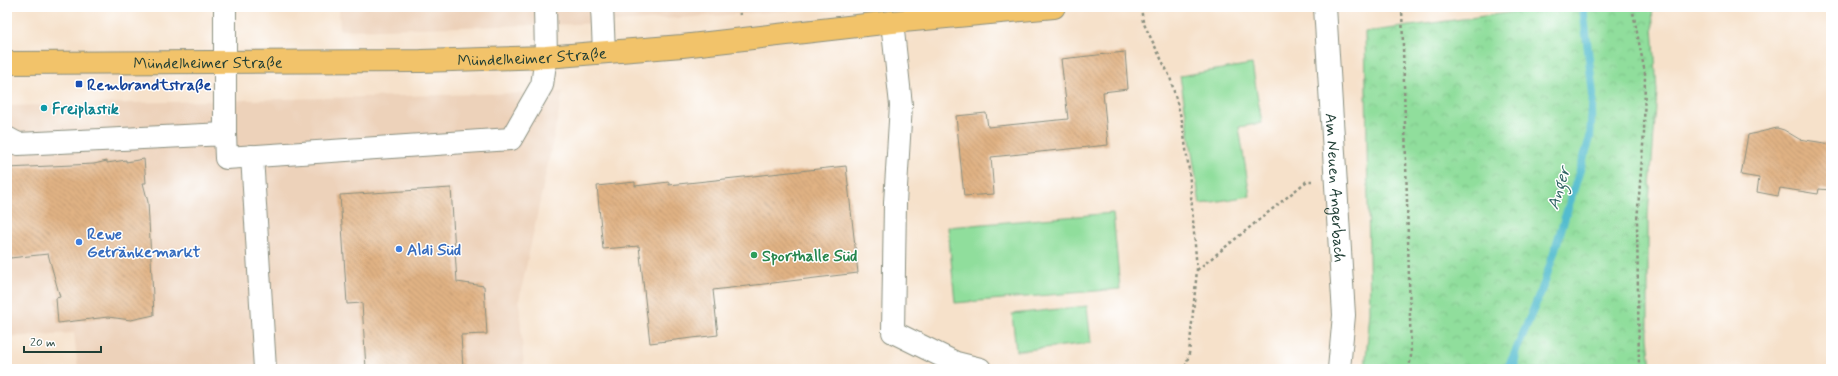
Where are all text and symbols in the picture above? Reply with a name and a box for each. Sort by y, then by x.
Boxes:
street label: Mündelheimer Straße [457,43,607,72]
street label: Mündelheimer Straße [133,53,283,74]
place label: Rembrandtstraße [87,75,212,96]
marker: Rembrandtstraße [74,79,84,89]
place label: Freiplastik [52,99,119,120]
marker: Freiplastik [39,103,49,113]
street label: Am Neuen Angerbach [1320,112,1350,263]
water label: Anger [1542,161,1579,213]
place label: Rewe Getränkemarkt [87,224,201,263]
marker: Rewe Getränkemarkt [74,237,84,247]
place label: Aldi Süd [407,240,461,261]
marker: Aldi Süd [394,244,404,254]
place label: Sporthalle Süd [762,246,857,267]
marker: Sporthalle Süd [749,250,759,260]
scale bar [24,328,101,354]
text: 20 m [30,335,56,351]

